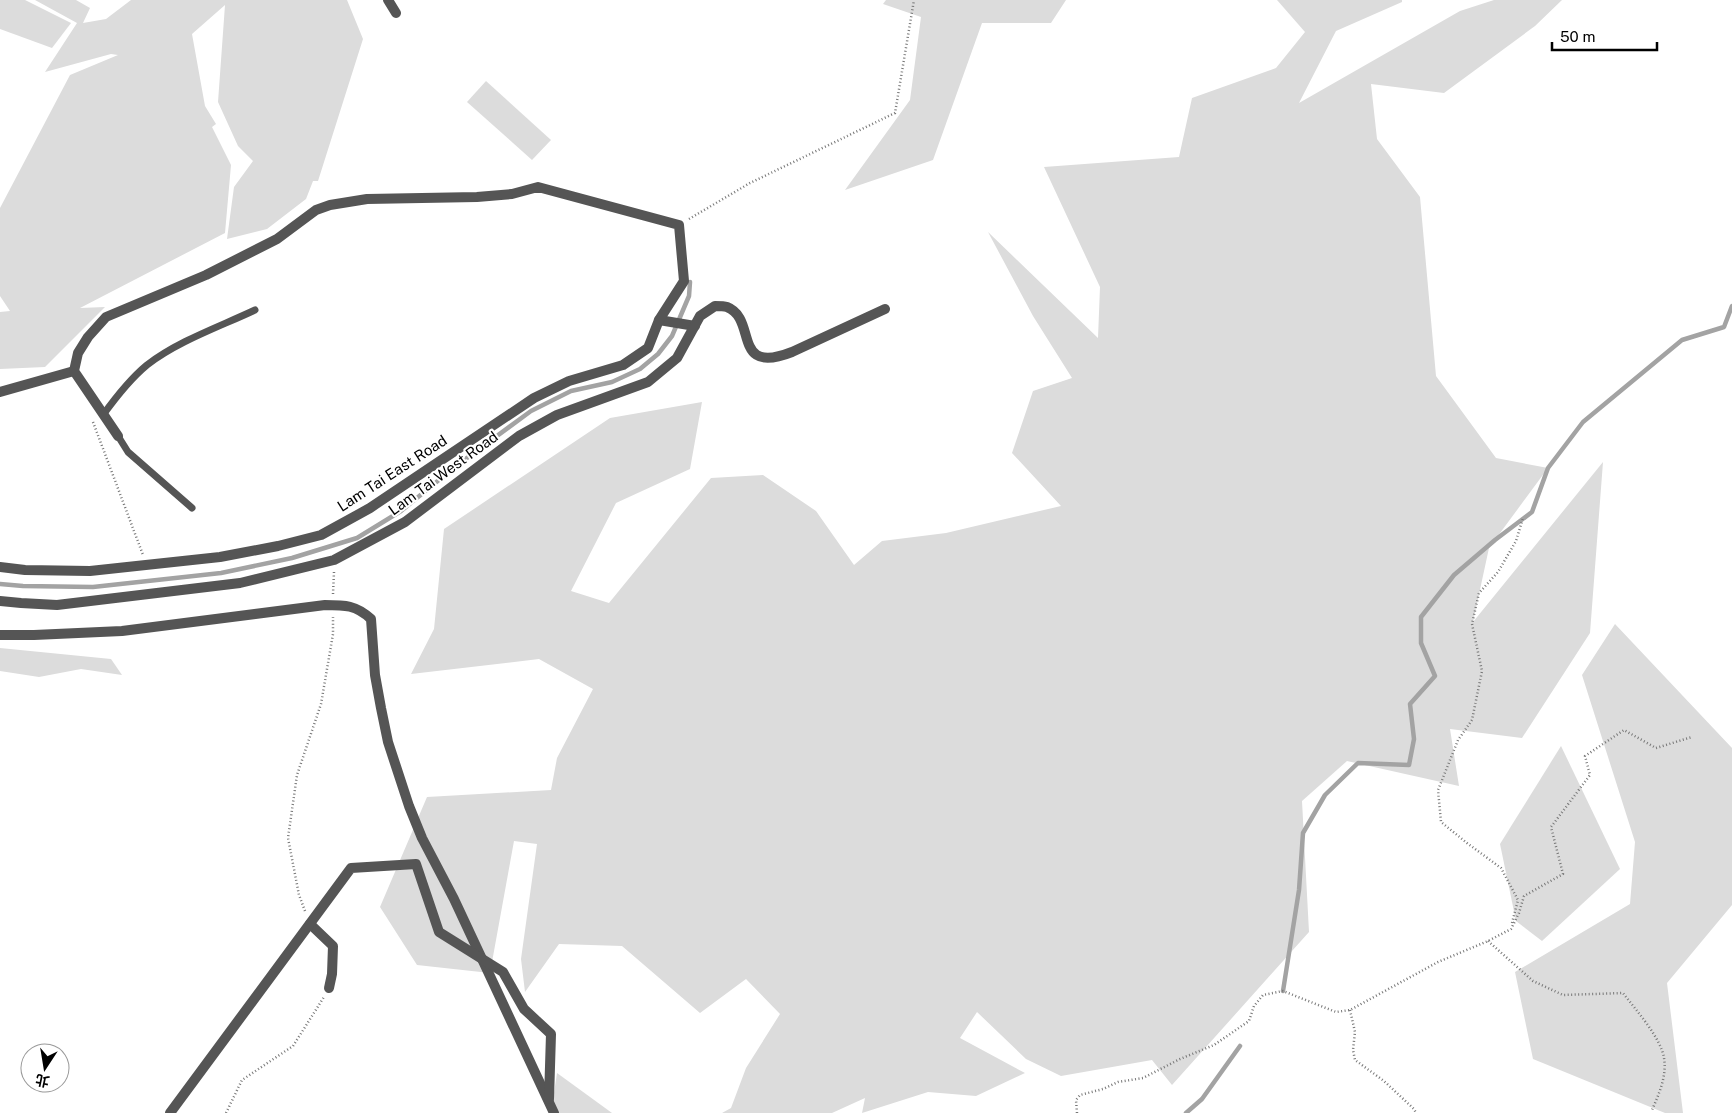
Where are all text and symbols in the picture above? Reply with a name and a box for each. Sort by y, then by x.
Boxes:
scale bar [1552,20,1657,52]
text: 50 m [1560,28,1595,45]
street label: Lam Tai West Road [385,428,501,518]
street label: Lam Tai East Road [334,431,450,515]
north arrow [20,1043,70,1093]
text: 北 [34,1071,51,1090]

